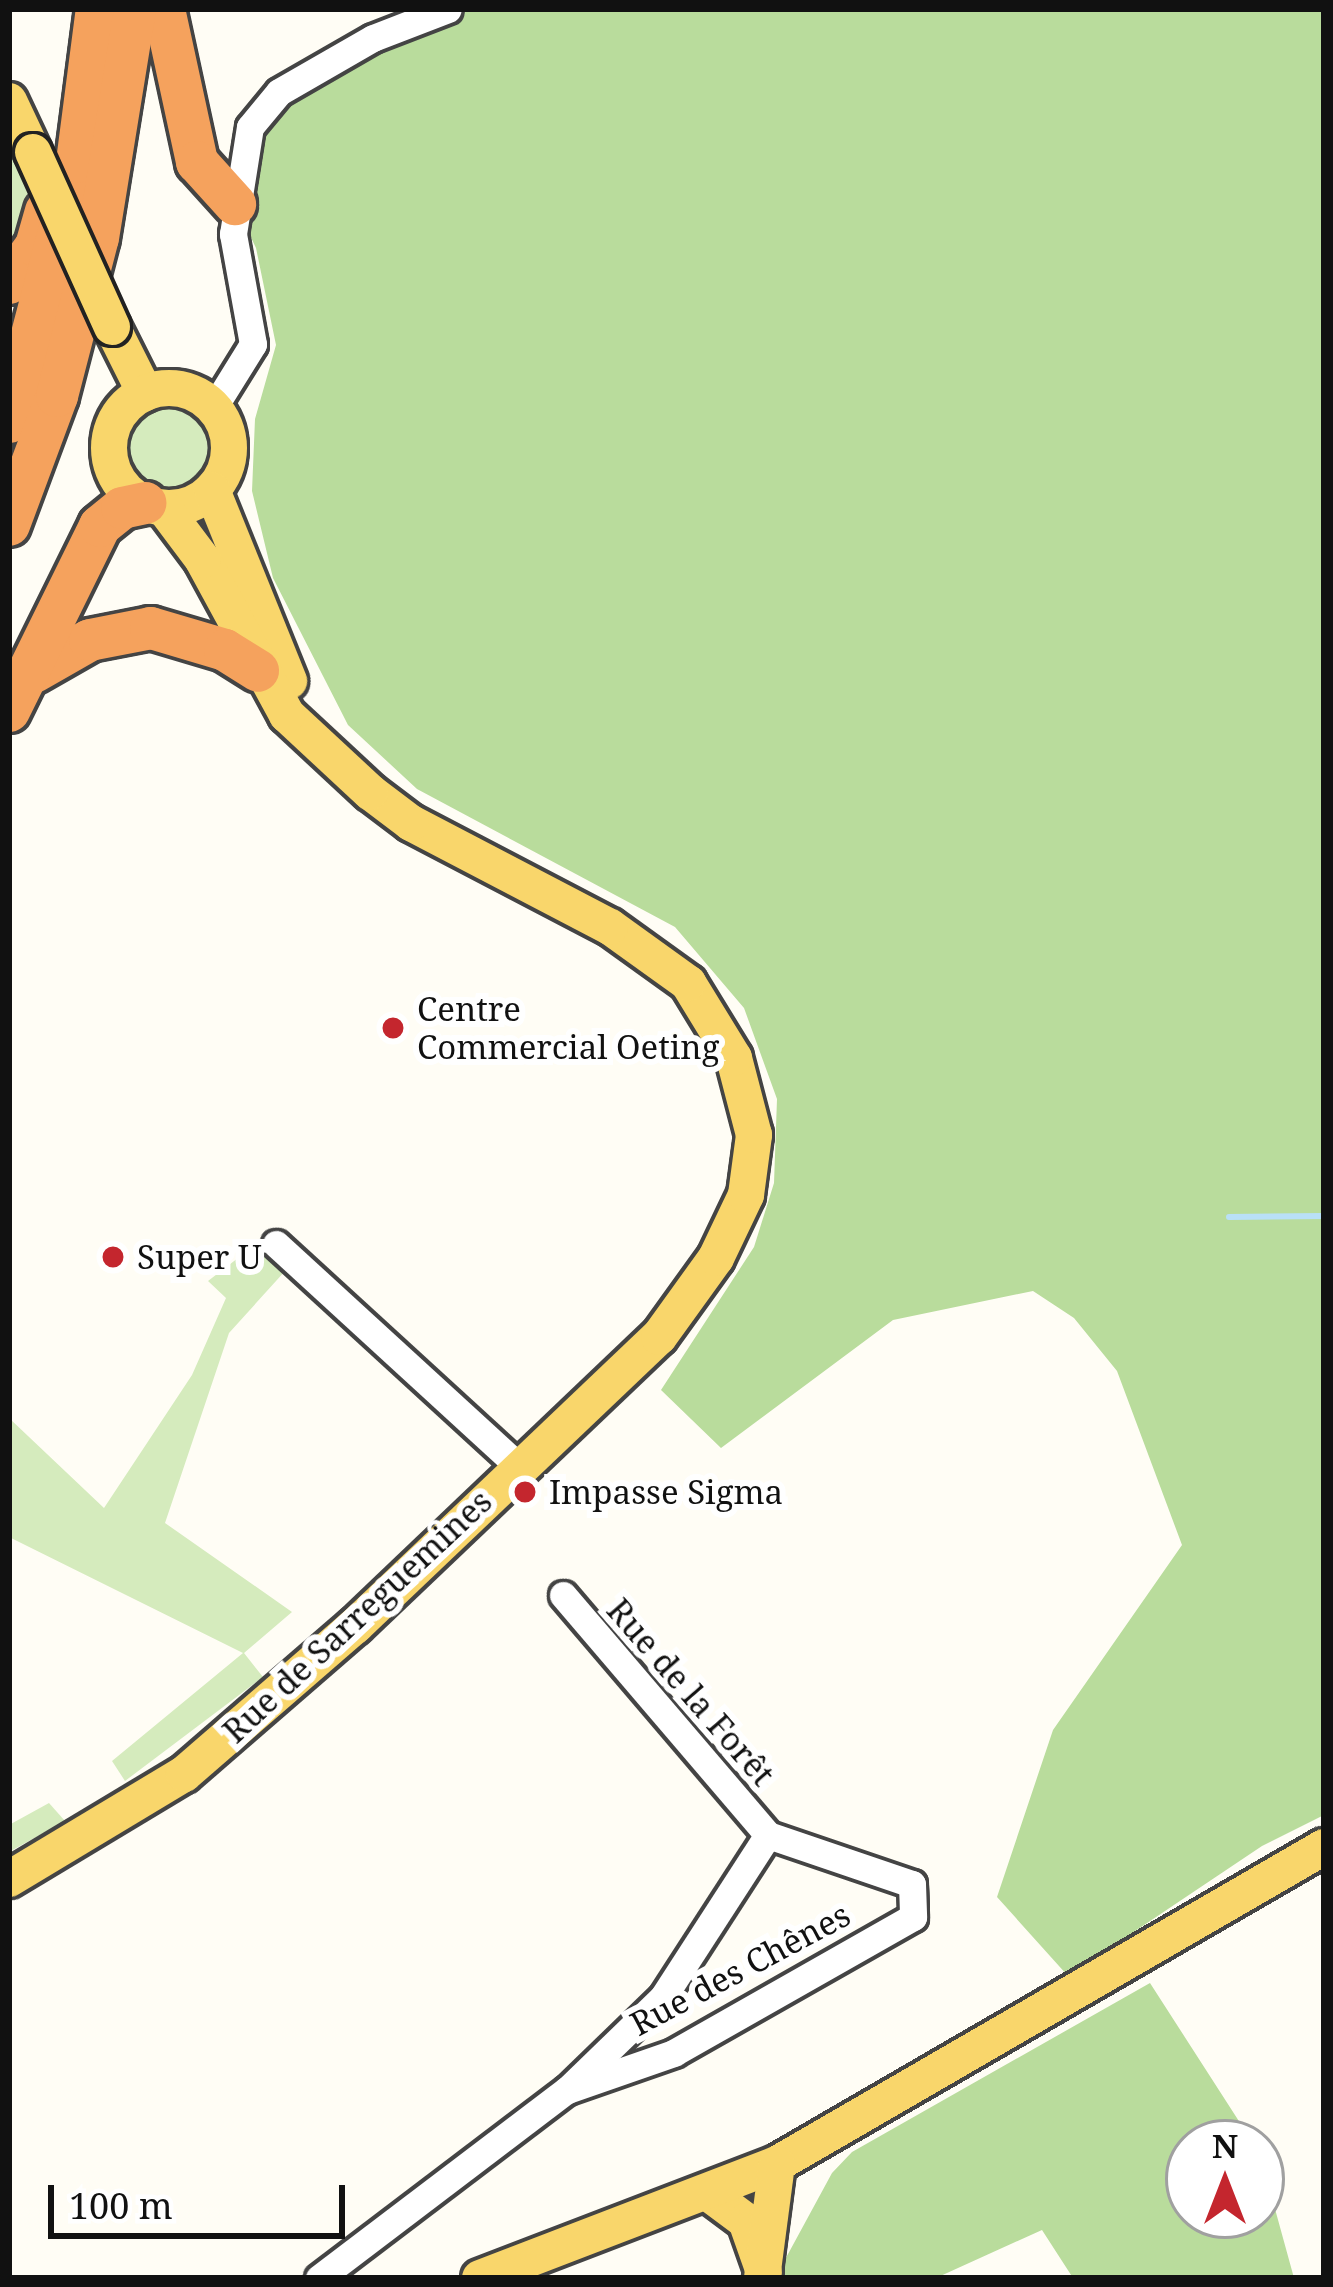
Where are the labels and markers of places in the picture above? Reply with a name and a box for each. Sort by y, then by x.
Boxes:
place label: Centre Commercial Oeting [417,989,719,1067]
marker: Centre Commercial Oeting [380,1015,406,1041]
place label: Super U [137,1237,262,1277]
marker: Super U [100,1244,126,1270]
place label: Impasse Sigma [549,1472,783,1512]
marker: Impasse Sigma [512,1479,538,1505]

